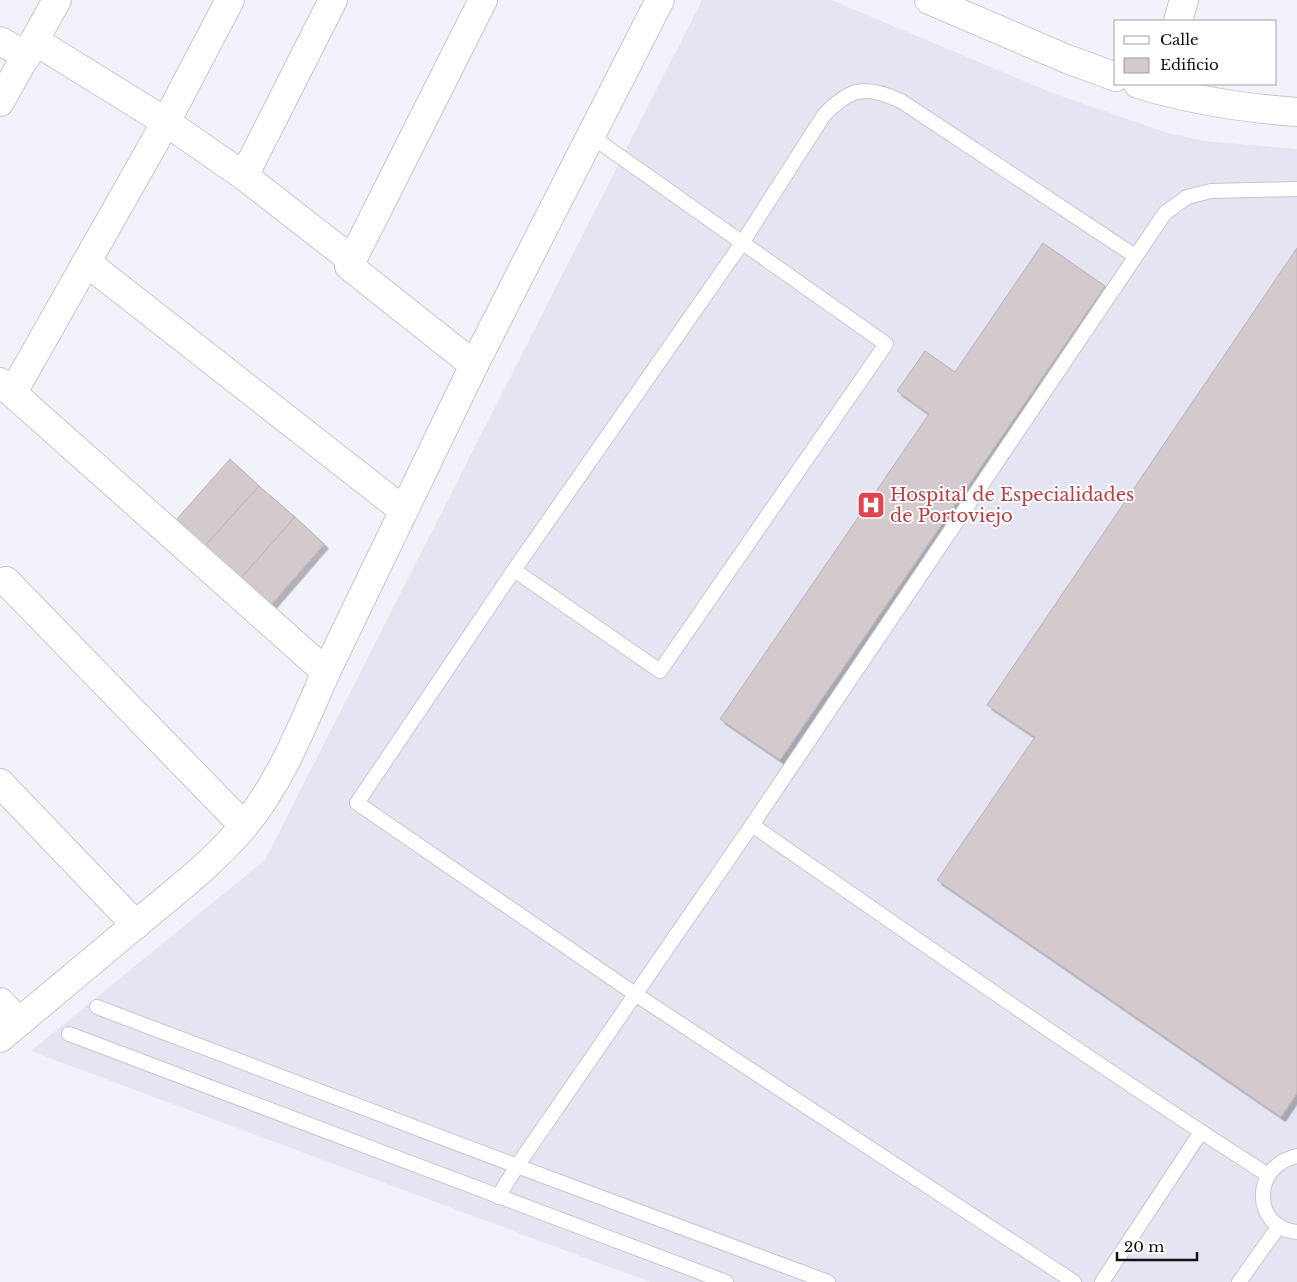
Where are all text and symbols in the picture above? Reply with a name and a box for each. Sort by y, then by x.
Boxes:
legend [1114,20,1277,85]
text: Calle [1160,30,1199,49]
text: Edificio [1160,55,1219,74]
place label: Hospital de Especialidades de Portoviejo [890,484,1134,527]
hospital icon: Hospital de Especialidades de Portoviejo [856,490,886,520]
scale bar [1117,1230,1197,1262]
text: 20 m [1124,1237,1164,1256]

